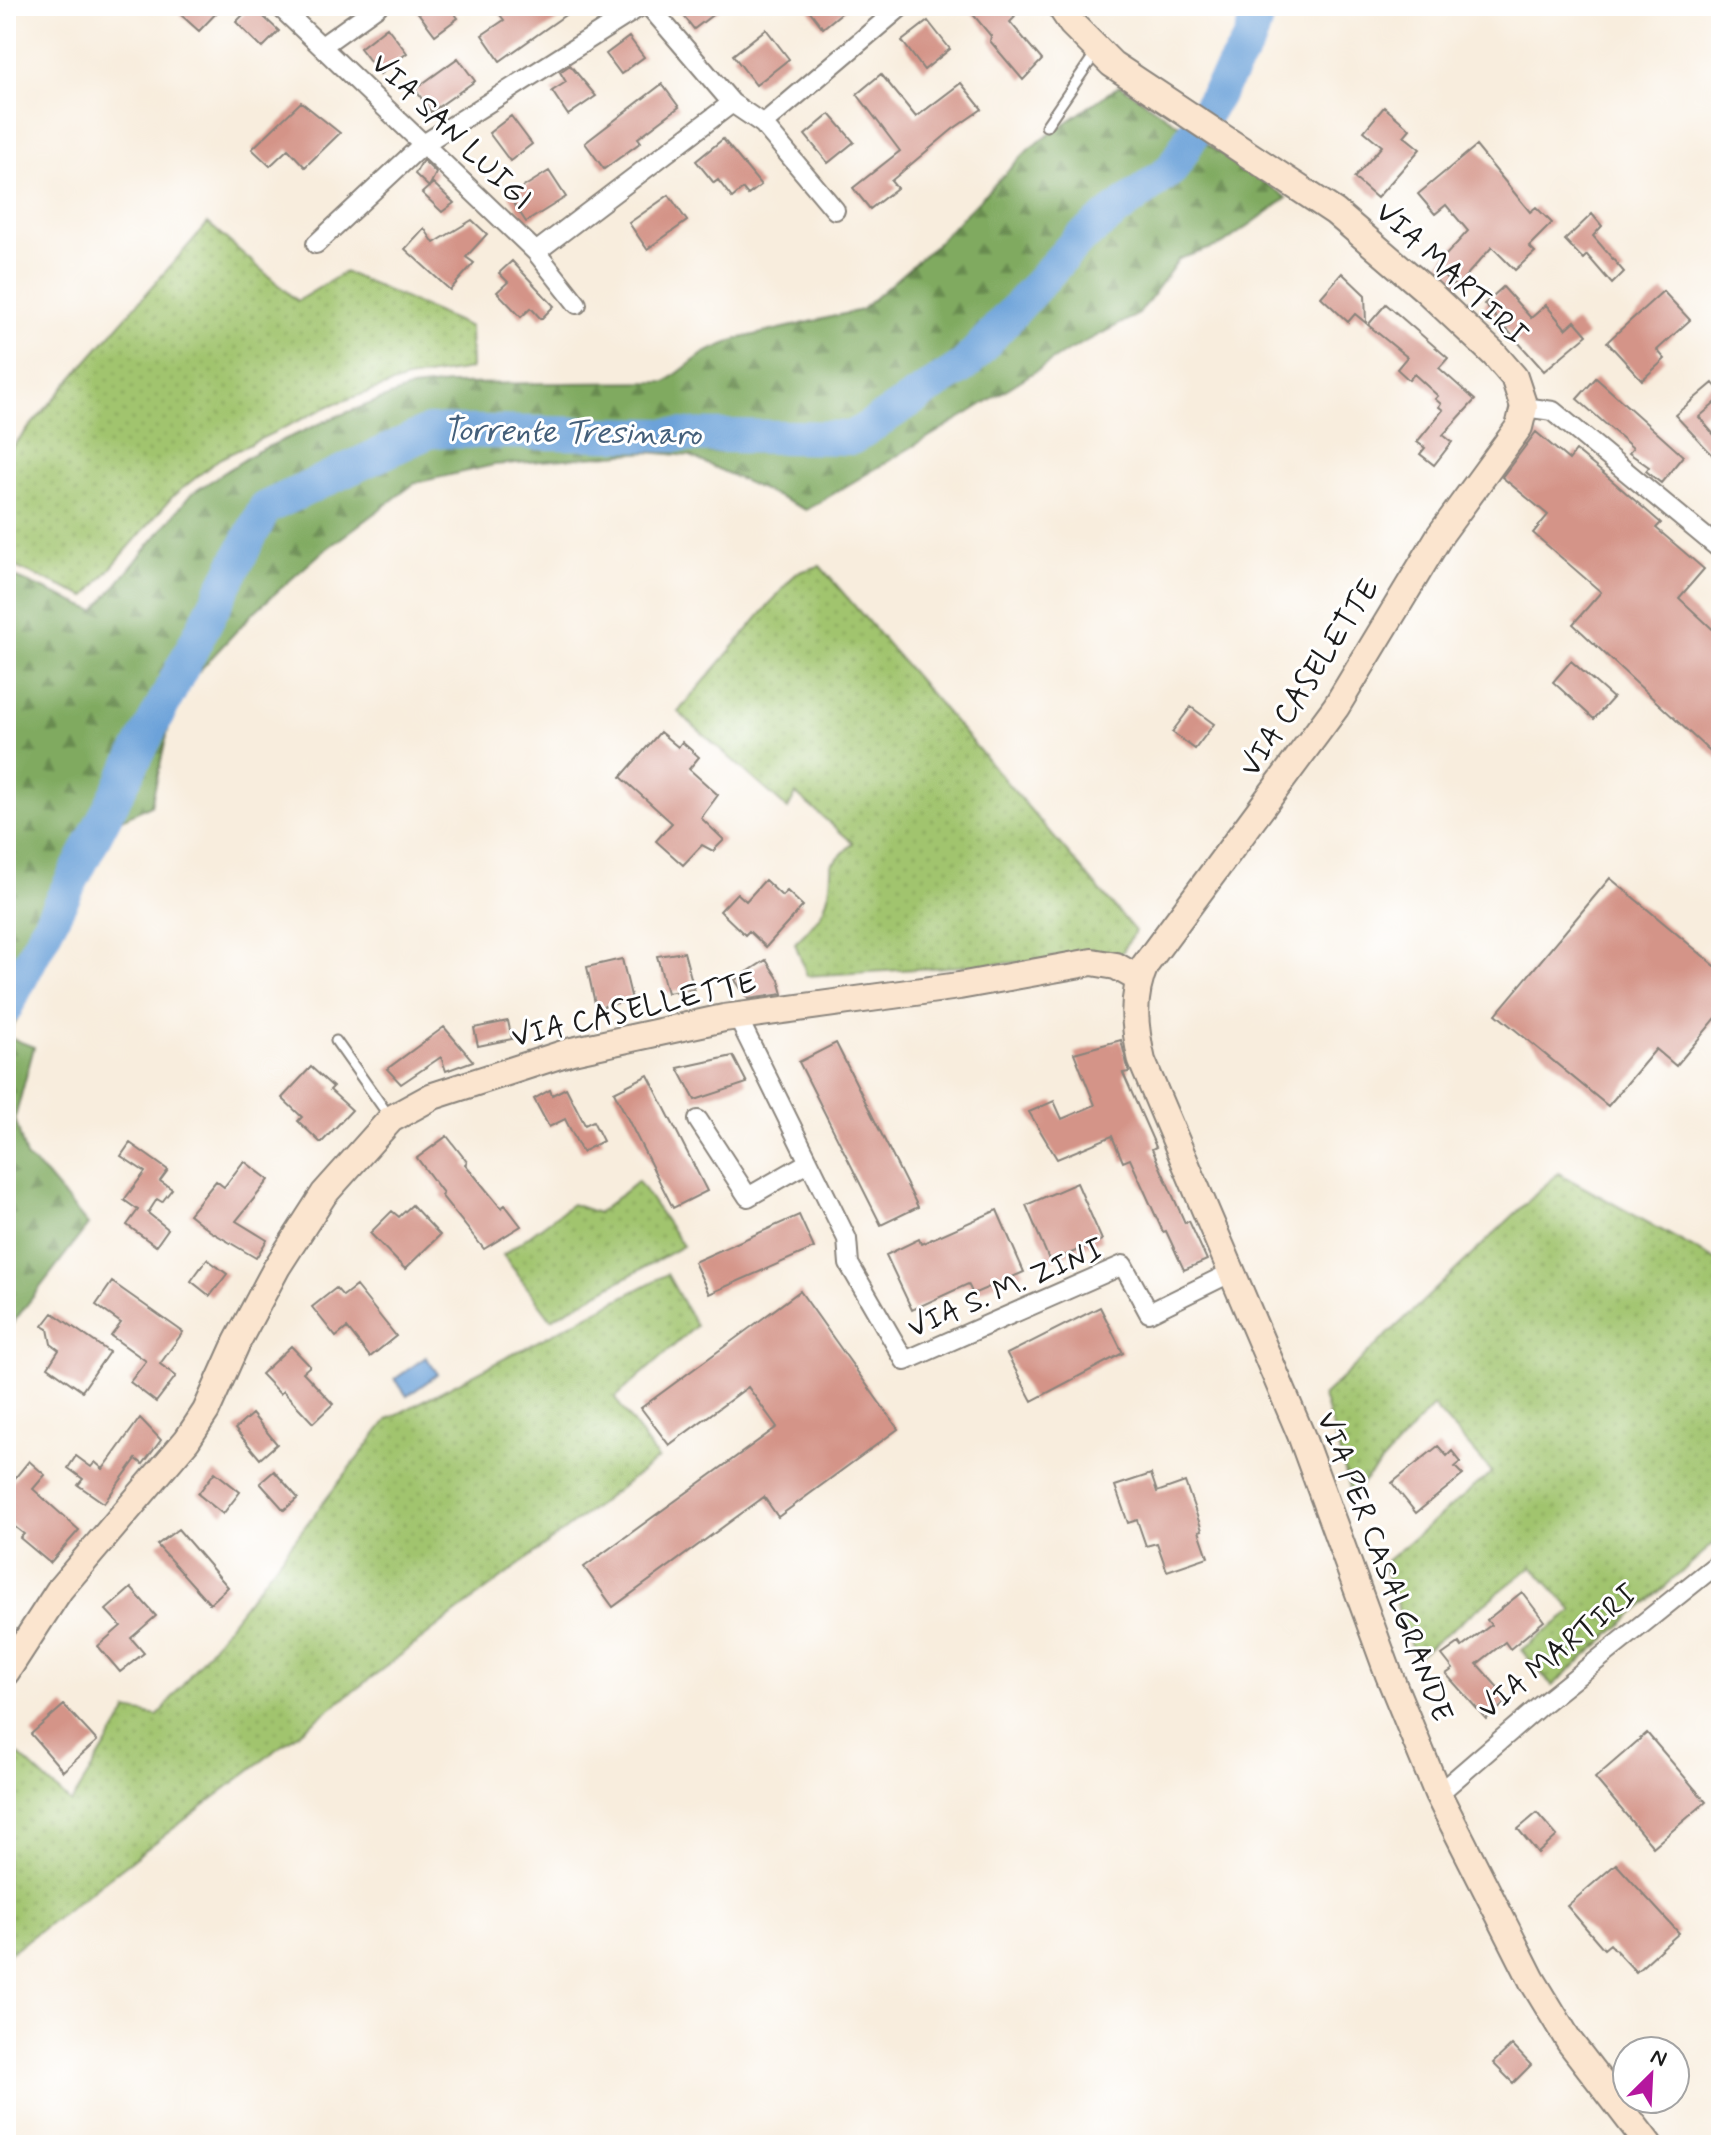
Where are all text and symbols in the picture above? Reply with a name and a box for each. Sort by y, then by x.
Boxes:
street label: VIA SAN LUIGI [362,45,540,219]
street label: VIA MARTIRI [1366,193,1536,355]
water label: Torrente Tresinaro [442,410,703,456]
street label: VIA CASELETTE [1231,571,1389,785]
street label: VIA CASELLETTE [508,963,760,1057]
street label: VIA S. M. ZINI [902,1230,1110,1348]
street label: VIA PER CASALGRANDE [1307,1406,1461,1728]
street label: VIA MARTIRI [1470,1576,1646,1728]
north arrow [1611,2035,1691,2115]
text: N [1646,2043,1671,2074]

